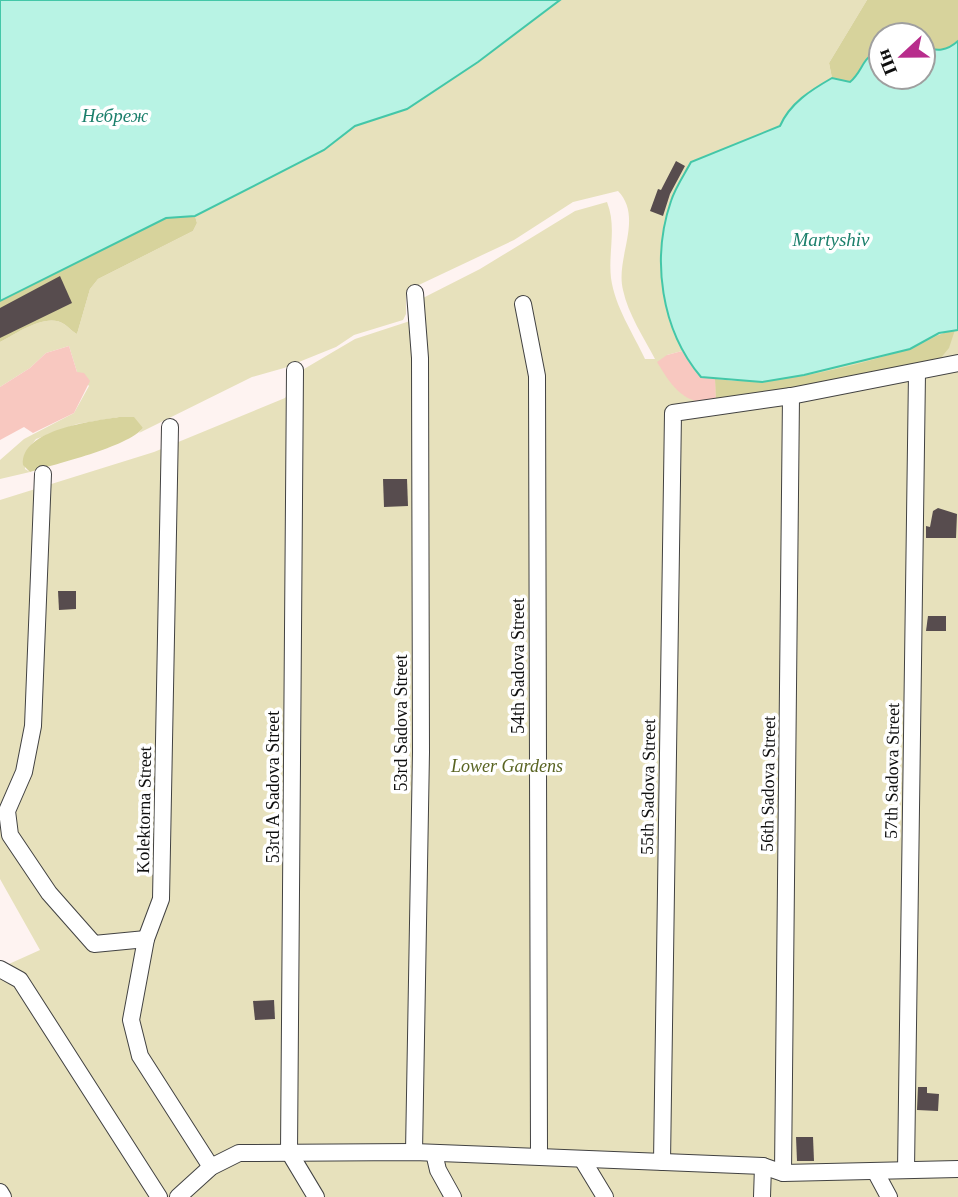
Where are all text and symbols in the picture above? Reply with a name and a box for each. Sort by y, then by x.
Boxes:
north arrow [867,21,937,91]
text: Пн [872,46,901,78]
water label: Небреж [81,105,149,126]
water label: Martyshiv [791,229,870,250]
street label: 54th Sadova Street [508,598,528,734]
street label: 53rd Sadova Street [391,655,411,791]
street label: 57th Sadova Street [881,703,903,839]
street label: 53rd A Sadova Street [263,711,283,863]
street label: 56th Sadova Street [757,716,779,852]
street label: 55th Sadova Street [637,719,659,855]
street label: Kolektorna Street [133,746,155,874]
park label: Lower Gardens [450,756,563,776]

